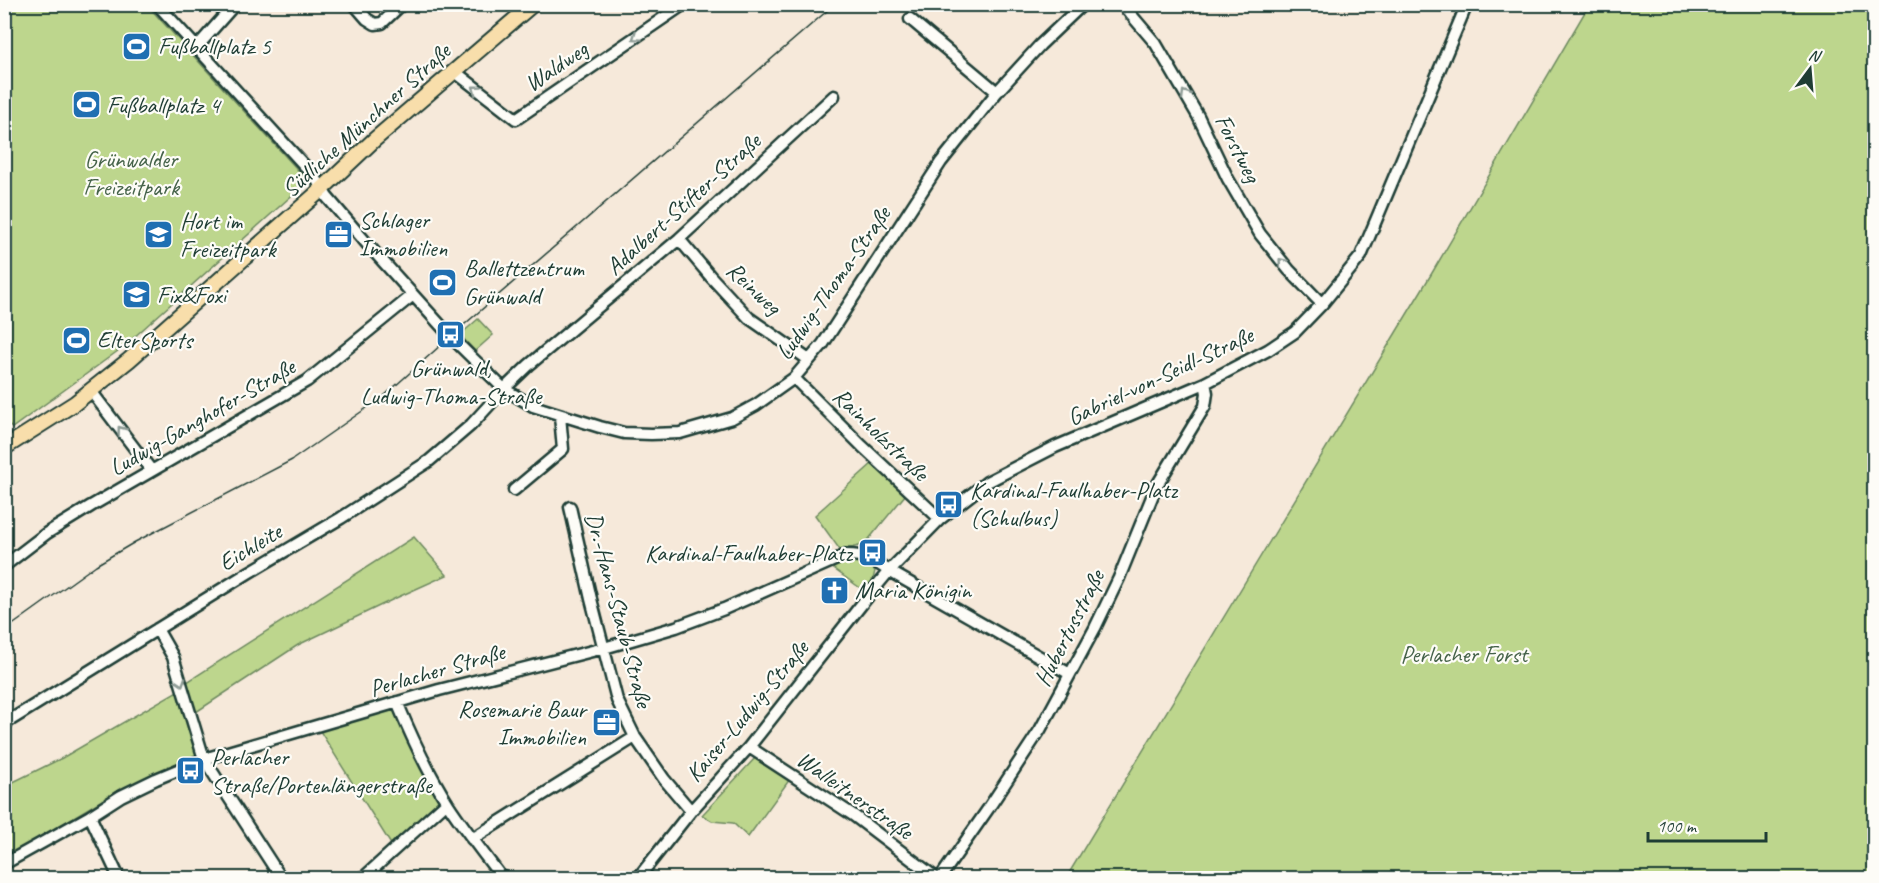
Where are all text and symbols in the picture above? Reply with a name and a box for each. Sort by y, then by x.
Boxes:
sports icon: Fußballplatz 5 [121,30,153,62]
one-way arrow [631,30,642,41]
place label: Fußballplatz 5 [158,31,272,61]
street label: Waldweg [519,33,595,98]
street label: Südliche Münchner Straße [275,35,458,204]
north arrow [1780,39,1840,99]
text: N [1806,45,1824,67]
one-way arrow [471,85,482,96]
sports icon: Fußballplatz 4 [70,89,102,121]
place label: Fußballplatz 4 [107,90,222,120]
one-way arrow [1181,90,1192,100]
street label: Forstweg [1208,109,1269,189]
street label: Adalbert-Stifter-Straße [599,125,768,281]
park label: Grünwalder Freizeitpark [83,144,181,202]
street label: Ludwig-Thoma-Straße [769,199,898,366]
place label: Schlager Immobilien [359,205,447,263]
place label: Hort im Freizeitpark [180,206,278,264]
office icon: Schlager Immobilien [322,218,354,250]
school or university icon: Hort im Freizeitpark [143,219,175,251]
place label: Ballettzentrum Grünwald [464,253,584,311]
street label: Reinweg [720,255,789,322]
one-way arrow [1279,258,1290,269]
sports icon: Ballettzentrum Grünwald [427,266,459,298]
school or university icon: Fix&Foxi [120,279,152,311]
place label: Fix&Foxi [157,280,229,310]
bus stop icon: Grünwald, Ludwig-Thoma-Straße [435,319,467,351]
street label: Gabriel-von-Seidl-Straße [1062,319,1260,432]
sports icon: ElterSports [60,324,92,356]
place label: ElterSports [97,325,195,355]
street label: Ludwig-Ganghofer-Straße [104,351,302,482]
place label: Grünwald, Ludwig-Thoma-Straße [361,353,543,411]
street label: Rainholzstraße [827,381,937,489]
one-way arrow [118,426,129,437]
place label: Kardinal-Faulhaber-Platz (Schulbus) [970,475,1178,533]
bus stop icon: Kardinal-Faulhaber-Platz (Schulbus) [933,488,965,520]
street label: Dr.-Hans-Staub-Straße [579,509,660,713]
street label: Eichleite [213,515,289,578]
bus stop icon: Kardinal-Faulhaber-Platz [857,537,889,569]
place label: Kardinal-Faulhaber-Platz [645,538,853,568]
street label: Hubertusstraße [1027,563,1112,691]
church icon: Maria Königin [818,574,850,606]
place label: Maria Königin [855,575,972,605]
street label: Kaiser-Ludwig-Straße [679,632,816,788]
street label: Perlacher Straße [366,636,510,704]
park label: Perlacher Forst [1401,639,1529,669]
one-way arrow [174,676,186,687]
place label: Rosemarie Baur Immobilien [458,694,588,752]
office icon: Rosemarie Baur Immobilien [591,707,623,739]
place label: Perlacher Straße/Portenlängerstraße [211,742,434,800]
street label: Walleitnerstraße [791,744,921,847]
bus stop icon: Perlacher Straße/Portenlängerstraße [174,755,206,787]
scale bar [1648,805,1766,843]
text: 100 m [1657,815,1698,837]

